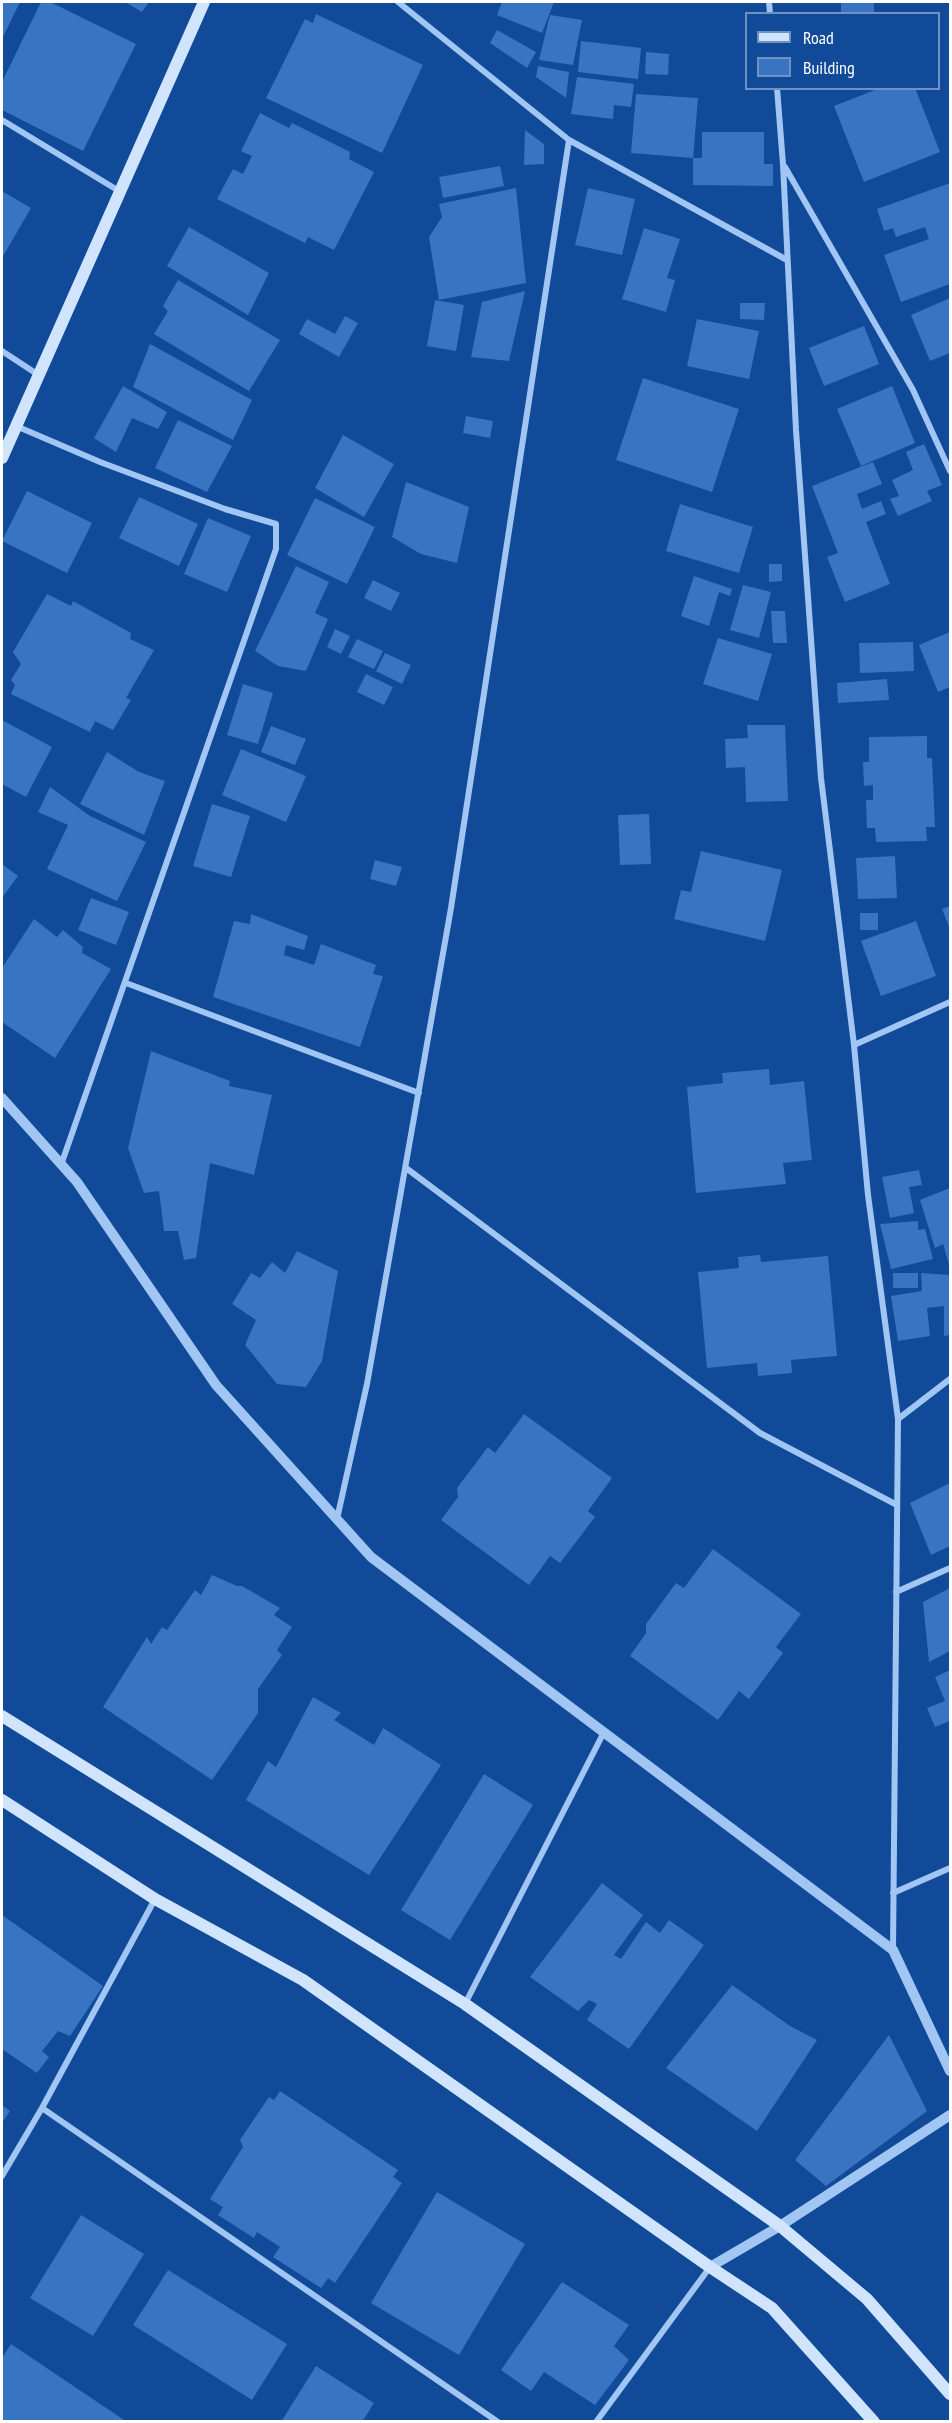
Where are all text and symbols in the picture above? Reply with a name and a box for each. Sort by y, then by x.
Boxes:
legend [745,12,940,90]
text: Road [803,26,834,49]
text: Building [803,56,855,79]

